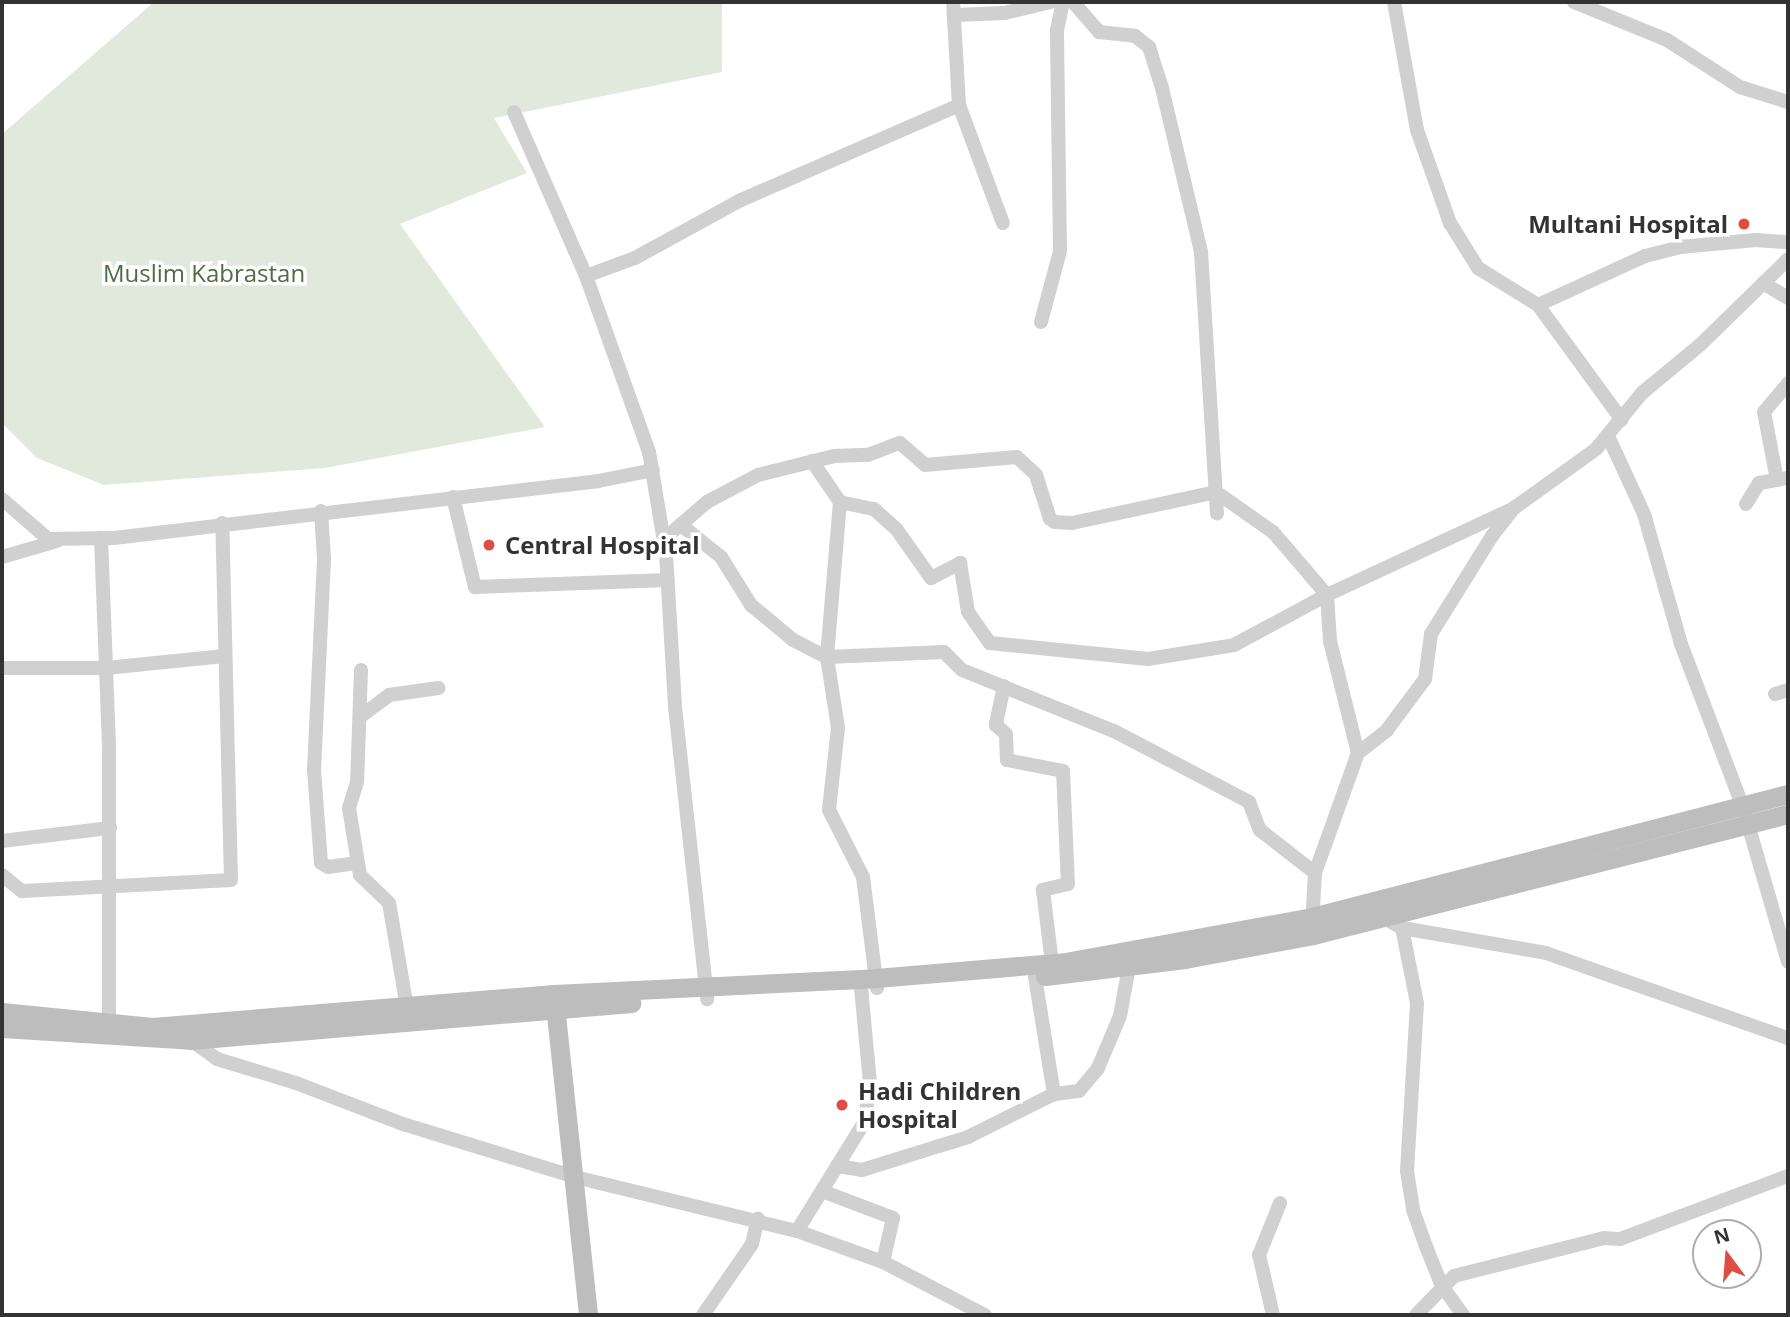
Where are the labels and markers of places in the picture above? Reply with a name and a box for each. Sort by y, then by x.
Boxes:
place label: Multani Hospital [1528,210,1728,238]
marker: Multani Hospital [1734,214,1754,234]
place label: Central Hospital [505,531,700,559]
marker: Central Hospital [479,535,499,555]
place label: Hadi Children Hospital [858,1077,1021,1133]
marker: Hadi Children Hospital [832,1095,852,1115]

